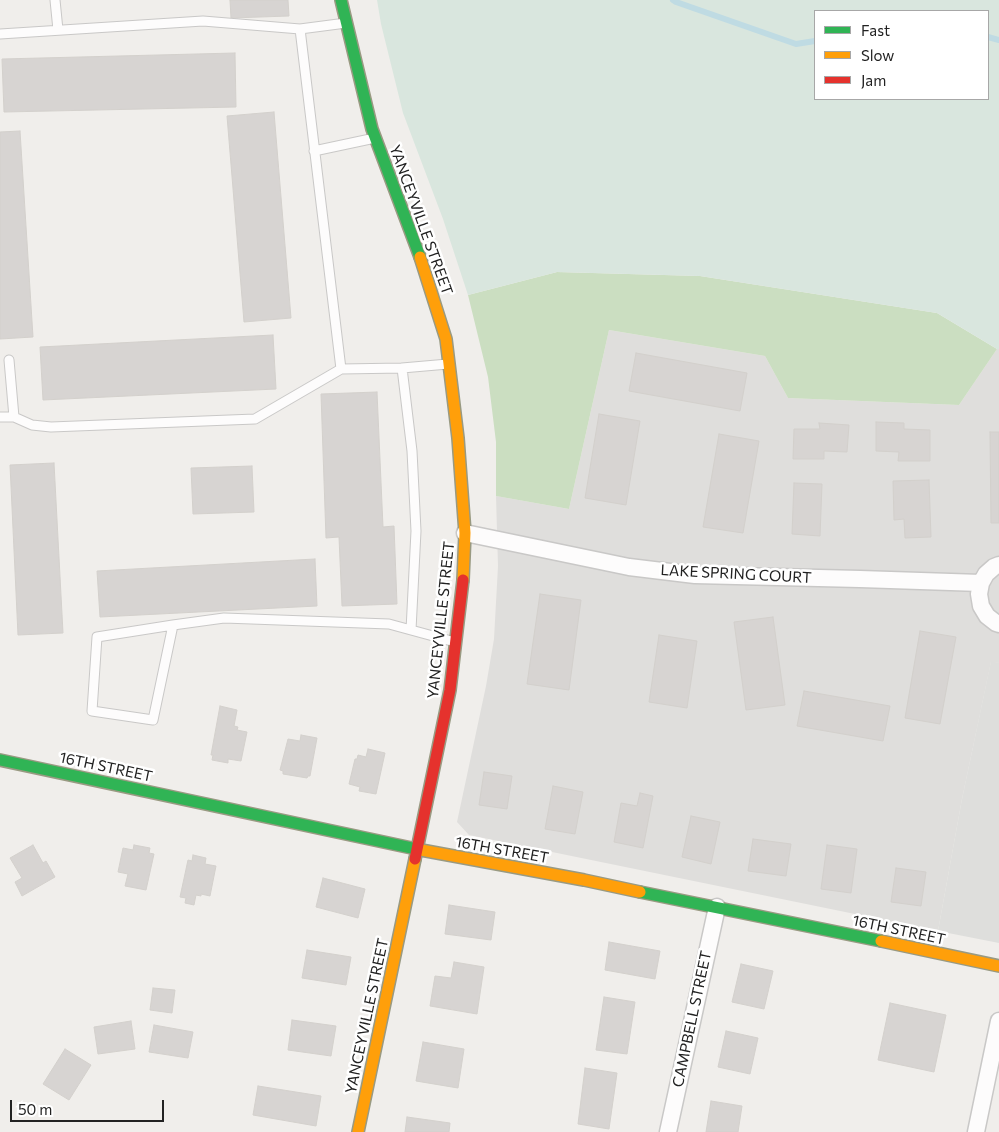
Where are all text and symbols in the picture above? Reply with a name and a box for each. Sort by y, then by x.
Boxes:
legend [814,10,989,100]
text: Fast [861,21,890,39]
text: Slow [861,46,894,64]
text: Jam [861,71,886,89]
street label: YANCEYVILLE STREET [385,143,457,297]
street label: YANCEYVILLE STREET [424,540,458,700]
street label: LAKE SPRING COURT [660,561,812,587]
street label: 16TH STREET [58,748,154,786]
street label: 16TH STREET [454,833,550,867]
street label: 16TH STREET [851,911,947,949]
street label: YANCEYVILLE STREET [342,937,392,1095]
street label: CAMPBELL STREET [669,949,715,1089]
scale bar [12,1090,166,1122]
text: 50 m [18,1100,52,1118]

